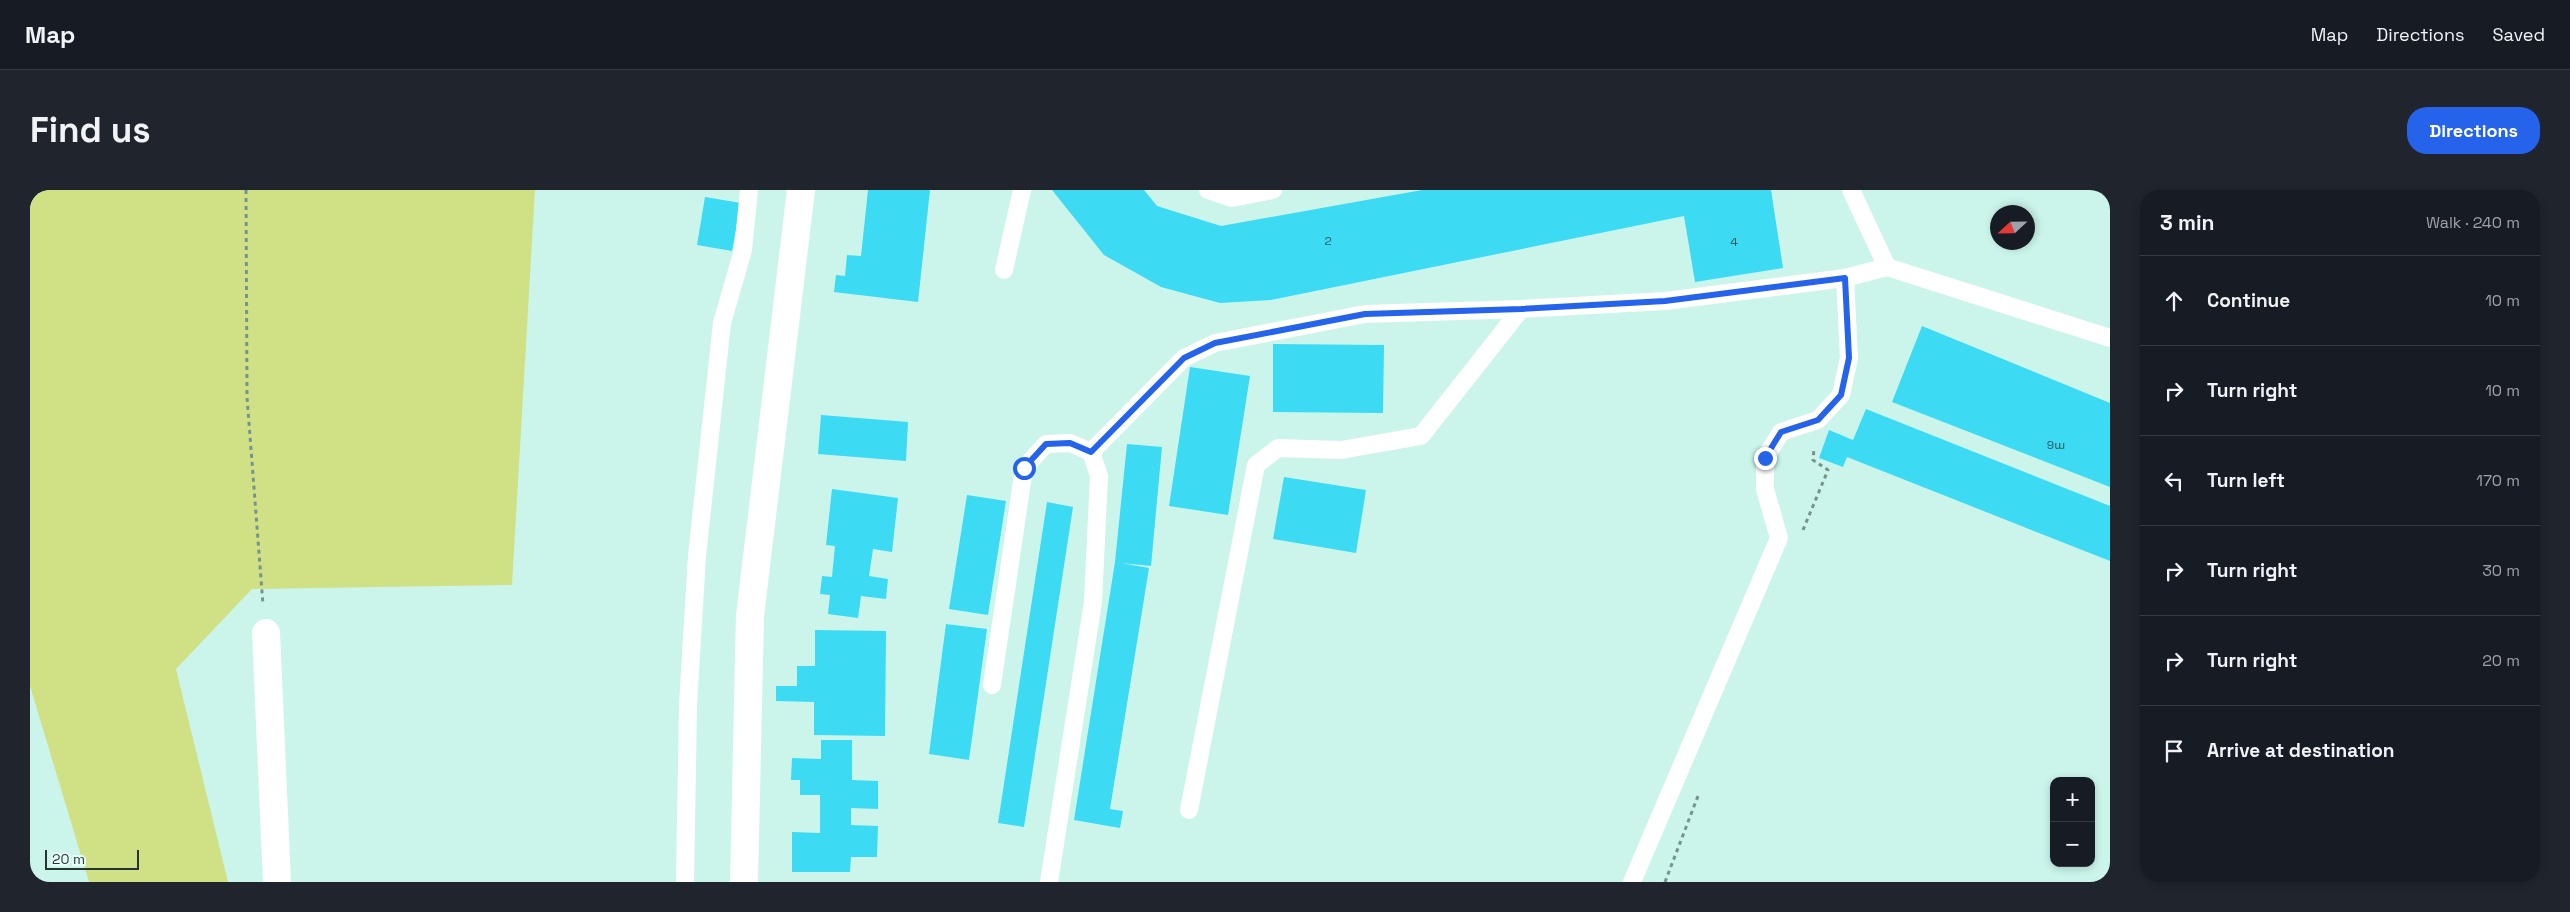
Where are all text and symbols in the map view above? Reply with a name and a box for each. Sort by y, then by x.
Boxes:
text: Map [25,19,75,50]
text: Map [2311,23,2348,46]
text: Directions [2376,23,2465,46]
text: Saved [2493,23,2545,46]
button: Directions [2407,107,2540,154]
text: Find us [30,108,151,152]
north arrow [1990,205,2035,250]
text: 3 min [2160,209,2215,236]
text: Walk · 240 m [2426,212,2520,233]
house number: 2 [1324,233,1332,249]
house number: 4 [1730,234,1738,250]
icon: ahead [2160,287,2188,315]
text: Continue [2207,288,2290,313]
text: 10 m [2485,290,2520,311]
icon: right [2160,377,2188,405]
text: Turn right [2207,378,2297,403]
text: 10 m [2485,380,2520,401]
house number: 9ա [2047,437,2065,453]
route end [1754,447,1777,470]
route start [1013,457,1036,480]
icon: left [2160,467,2188,495]
text: Turn left [2207,468,2285,493]
text: 170 m [2476,470,2520,491]
icon: right [2160,557,2188,585]
text: Turn right [2207,558,2297,583]
text: 30 m [2482,560,2520,581]
icon: right [2160,647,2188,675]
text: Turn right [2207,648,2297,673]
text: 20 m [2482,650,2520,671]
icon: arrive [2160,737,2188,765]
text: Arrive at destination [2207,738,2395,763]
map controls [2050,777,2095,867]
button: + [2050,777,2095,822]
button: − [2050,822,2095,867]
scale bar [45,847,139,870]
text: 20 m [52,850,85,868]

